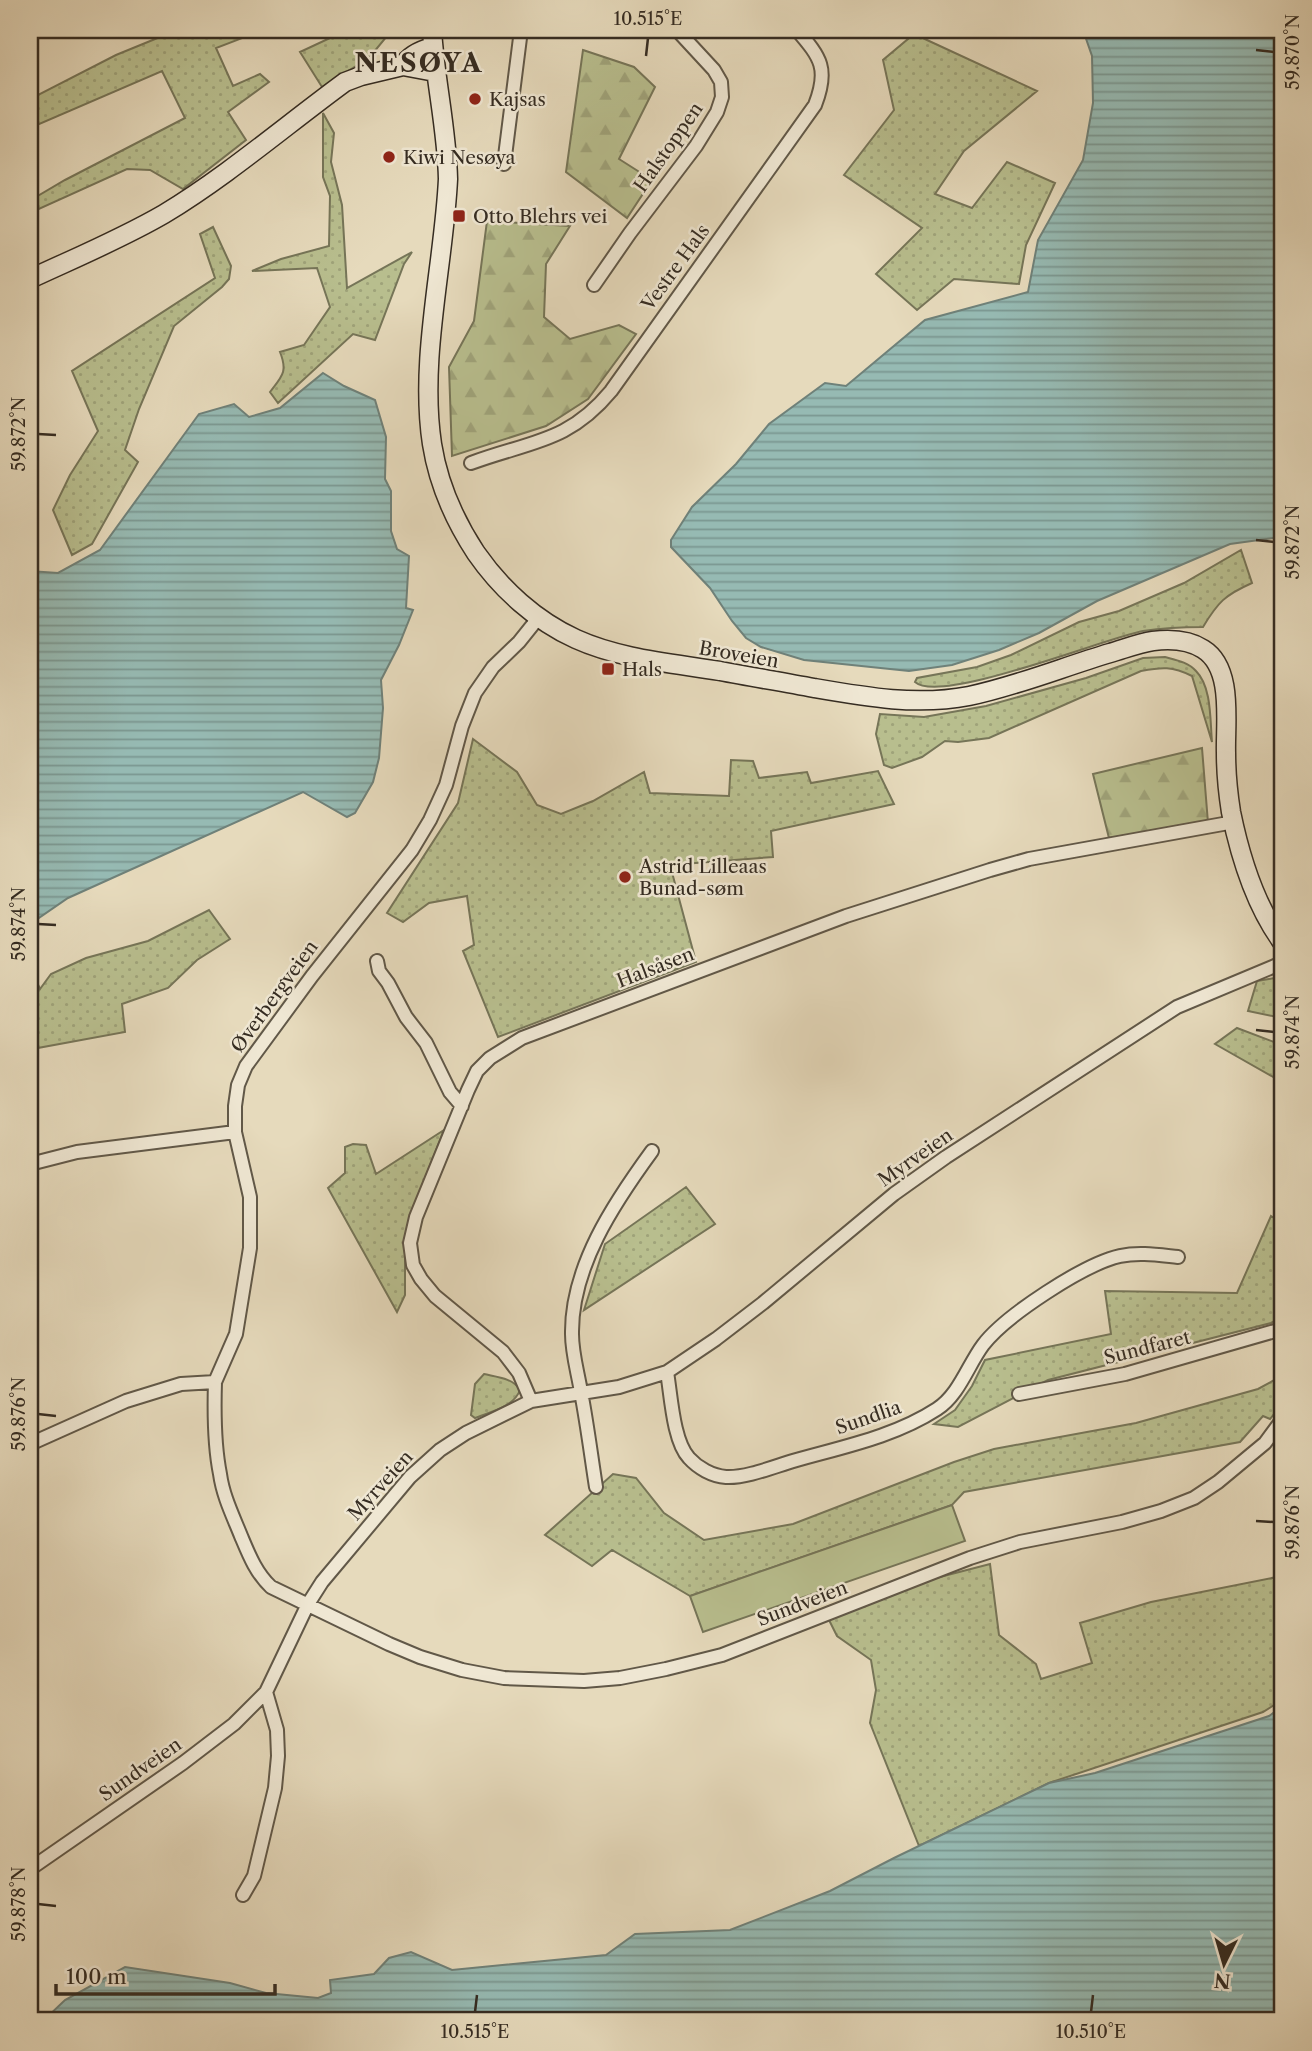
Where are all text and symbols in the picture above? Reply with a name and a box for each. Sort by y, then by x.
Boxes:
text: 10.515°E [614,8,682,30]
text: 59.870°N [1282,14,1304,90]
district label: NESØYA [355,47,483,79]
place label: Kajsas [489,88,546,111]
marker: Kajsas [467,91,483,107]
street label: Halstoppen [629,98,708,197]
place label: Kiwi Nesøya [403,146,516,169]
marker: Kiwi Nesøya [381,149,397,165]
place label: Otto Blehrs vei [473,205,607,228]
marker: Otto Blehrs vei [451,208,467,224]
street label: Vestre Hals [636,220,714,316]
text: 59.872°N [8,396,30,471]
text: 59.872°N [1282,504,1304,579]
street label: Broveien [697,636,781,673]
place label: Hals [622,658,662,681]
marker: Hals [600,661,616,677]
place label: Astrid Lilleaas Bunad-søm [638,855,767,900]
marker: Astrid Lilleaas Bunad-søm [617,869,633,885]
text: 59.874°N [8,887,30,961]
street label: Øverbergveien [226,936,323,1057]
street label: Halsåsen [613,942,697,993]
text: 59.874°N [1282,995,1304,1069]
street label: Myrveien [873,1123,957,1192]
street label: Sundfaret [1101,1326,1193,1369]
text: 59.876°N [8,1377,30,1451]
street label: Sundlia [832,1396,904,1439]
street label: Myrveien [343,1446,418,1525]
text: 59.876°N [1282,1485,1304,1559]
street label: Sundveien [754,1576,851,1631]
street label: Sundveien [95,1733,186,1806]
text: 59.878°N [8,1866,30,1942]
north arrow [1190,1928,1260,1998]
scale bar [56,1953,275,1997]
text: 100 m [66,1964,127,1989]
text: N [1213,1968,1232,1993]
text: 10.515°E [441,2021,509,2043]
text: 10.510°E [1056,2021,1126,2043]

